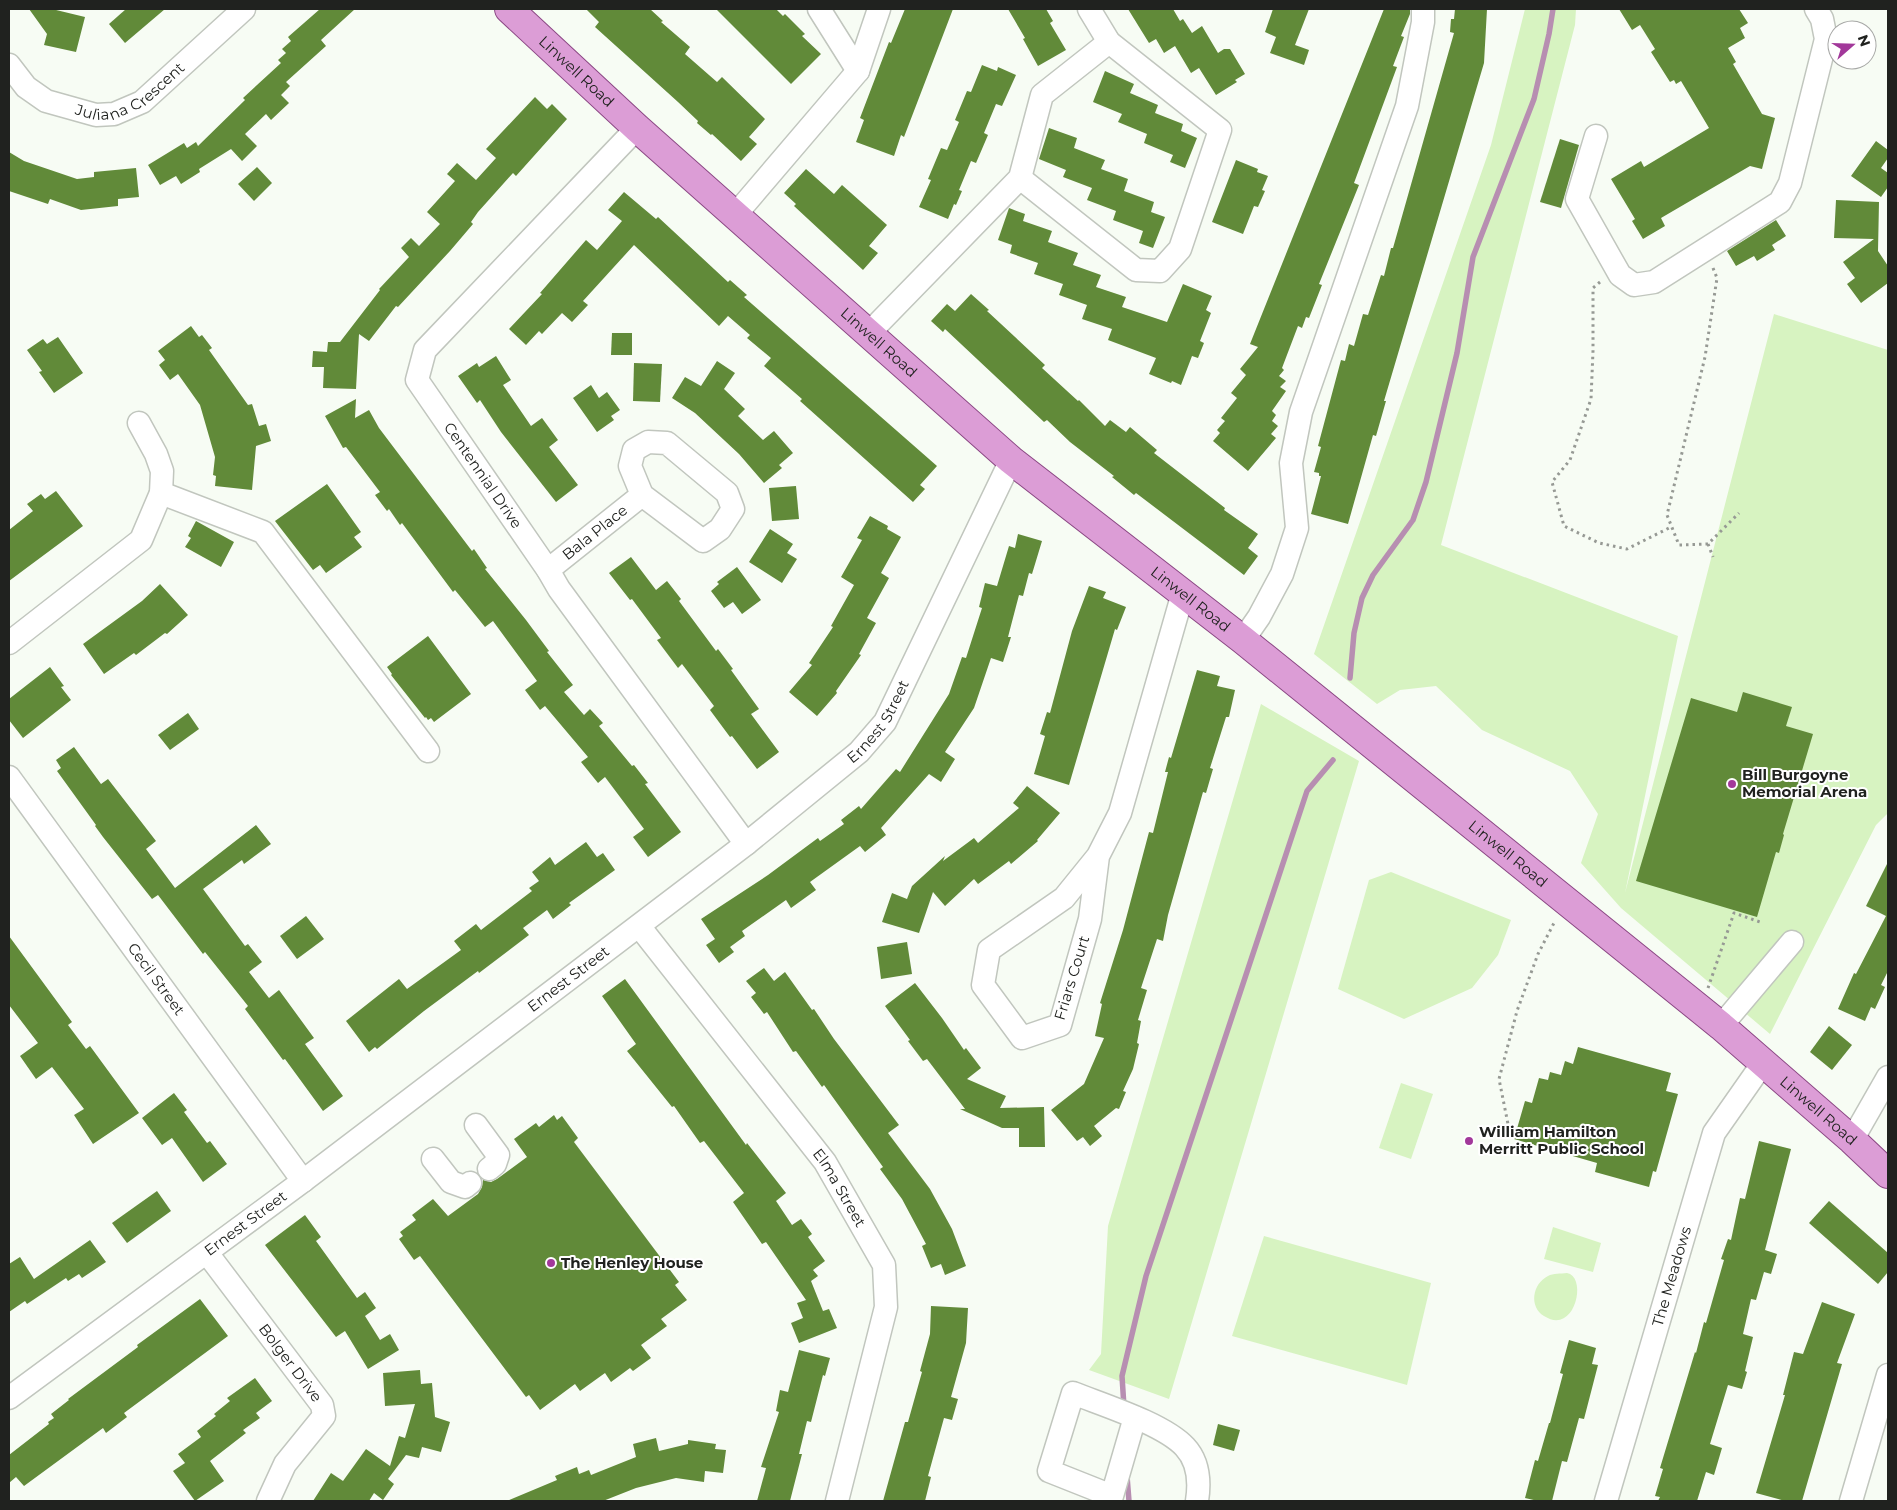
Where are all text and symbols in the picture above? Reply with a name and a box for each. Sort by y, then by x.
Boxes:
north arrow [1827,20,1877,70]
street label: Linwell Road [535,32,618,111]
text: N [1854,32,1875,49]
street label: Juliana Crescent [72,58,188,124]
street label: Linwell Road [837,303,921,381]
street label: Centennial Drive [440,418,527,532]
street label: Bala Place [558,500,631,564]
street label: Linwell Road [1147,562,1235,636]
street label: Ernest Street [843,677,913,767]
place label: Bill Burgoyne Memorial Arena [1742,765,1867,801]
marker: Bill Burgoyne Memorial Arena [1726,778,1738,790]
street label: Linwell Road [1465,816,1552,891]
street label: Friars Court [1050,933,1093,1022]
street label: Cecil Street [124,939,189,1019]
street label: Ernest Street [523,941,613,1016]
street label: Linwell Road [1776,1072,1861,1149]
place label: William Hamilton Merritt Public School [1479,1122,1644,1158]
marker: William Hamilton Merritt Public School [1463,1135,1475,1147]
street label: Elma Street [809,1144,870,1230]
street label: Ernest Street [200,1186,290,1260]
street label: The Meadows [1648,1224,1695,1329]
place label: The Henley House [561,1253,703,1272]
marker: The Henley House [545,1257,557,1269]
street label: Bolger Drive [255,1320,326,1406]

